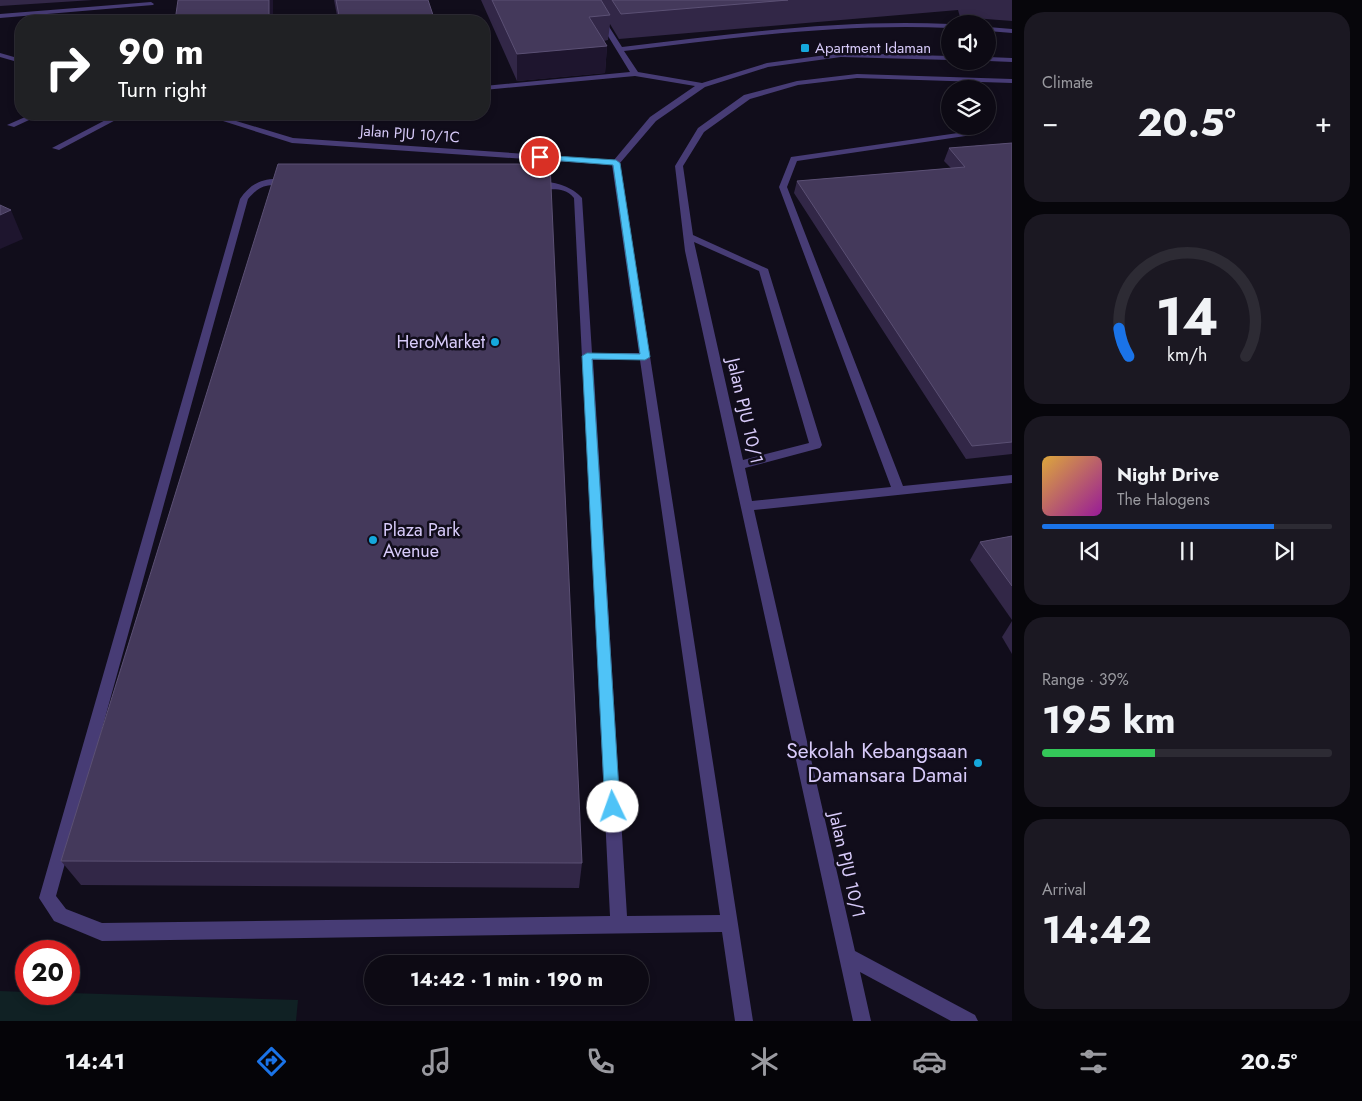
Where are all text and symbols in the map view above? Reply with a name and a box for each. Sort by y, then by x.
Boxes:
map controls [941,15,996,135]
button: sound [941,15,996,70]
text: 90 m [118,27,204,77]
icon: right [35,35,100,100]
place label: Apartment Idaman [815,37,931,59]
marker: Apartment Idaman [799,42,811,54]
text: Climate [1042,71,1093,94]
text: Turn right [118,73,206,105]
button: layers [941,80,996,135]
text: 20.5° [1138,95,1236,150]
text: − [1042,102,1059,143]
text: + [1315,102,1332,143]
street label: Jalan PJU 10/1C [357,119,461,148]
pin [519,136,561,178]
icon: arrive [526,143,554,171]
text: 14 [1156,279,1218,355]
place label: HeroMarket [396,329,486,355]
marker: HeroMarket [489,336,501,348]
text: km/h [1167,342,1207,368]
street label: Jalan PJU 10/1 [720,354,770,466]
text: Night Drive [1117,461,1219,488]
text: The Halogens [1117,488,1210,511]
place label: Plaza Park Avenue [383,517,460,564]
marker: Plaza Park Avenue [367,534,379,546]
icon: previous [1076,537,1104,565]
icon: pause [1173,537,1201,565]
icon: next [1270,537,1298,565]
text: Range · 39% [1042,668,1129,691]
text: 195 km [1042,692,1176,747]
place label: Sekolah Kebangsaan Damansara Damai [786,736,968,790]
marker: Sekolah Kebangsaan Damansara Damai [972,757,984,769]
position arrow [586,780,638,832]
street label: Jalan PJU 10/1 [822,808,872,920]
text: Arrival [1042,878,1086,901]
text: 14:42 [1042,902,1152,957]
speed limit sign: 20 [15,940,80,1005]
text: 14:42 · 1 min · 190 m [410,966,603,993]
icon: directions [254,1044,289,1079]
icon: music [419,1044,454,1079]
icon: phone [583,1044,618,1079]
icon: climate [747,1044,782,1079]
icon: car [912,1044,947,1079]
icon: filters [1076,1044,1111,1079]
text: 14:41 [65,1045,125,1077]
text: 20.5° [1240,1045,1297,1077]

